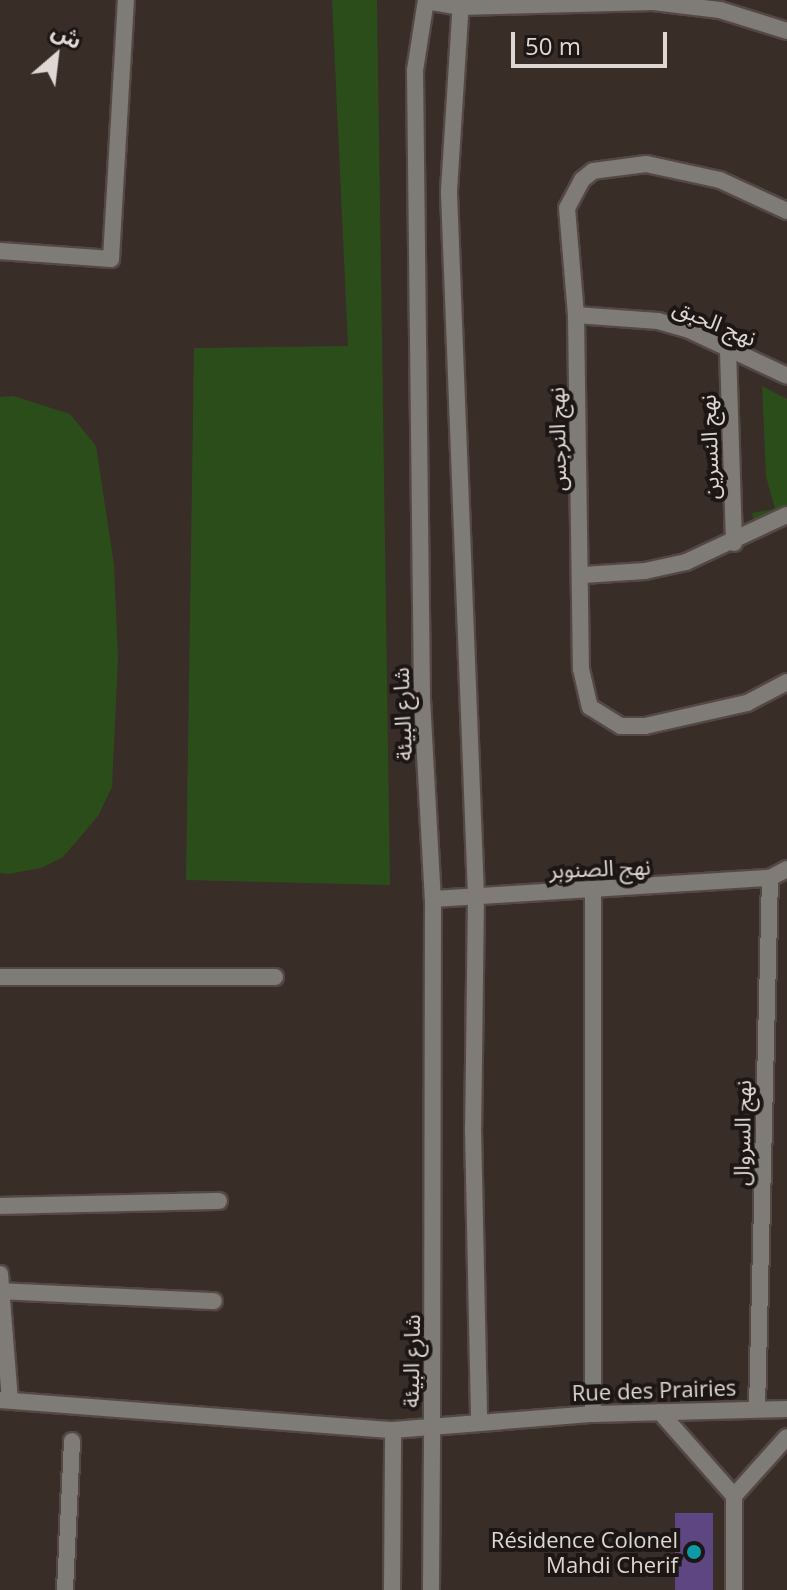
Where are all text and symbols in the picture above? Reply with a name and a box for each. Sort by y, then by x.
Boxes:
text: ش [47,14,88,55]
north arrow [16,16,96,96]
scale bar [515,16,671,66]
text: 50 m [525,29,581,62]
street label: نهج الحبق [670,293,760,351]
street label: نهج النرجس [543,387,571,491]
street label: نهج النسرين [694,394,724,500]
street label: شارع البيئة [387,667,417,761]
street label: نهج الصنوبر [549,853,651,883]
street label: نهج السروال [728,1080,756,1186]
street label: شارع البيئة [397,1314,425,1408]
street label: Rue des Prairies [571,1374,737,1406]
place label: Résidence Colonel Mahdi Cherif [491,1526,678,1578]
marker: Résidence Colonel Mahdi Cherif [685,1543,703,1561]

